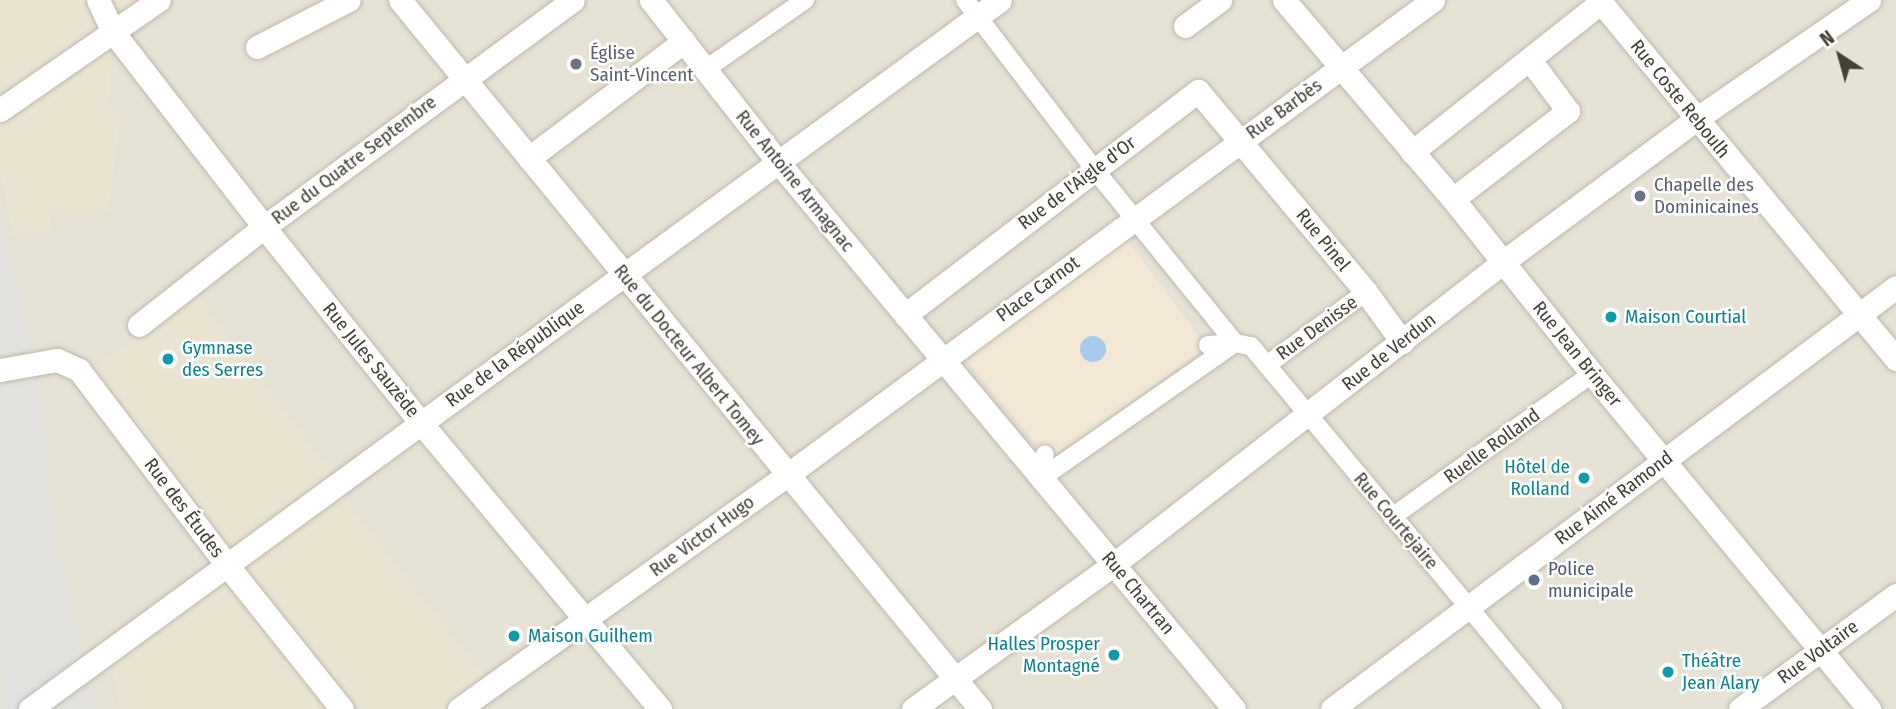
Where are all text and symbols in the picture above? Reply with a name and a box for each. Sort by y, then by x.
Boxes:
north arrow [1805,21,1875,91]
text: N [1816,26,1839,51]
street label: Rue Coste Reboulh [1625,35,1735,163]
place label: Église Saint-Vincent [590,42,693,86]
marker: Église Saint-Vincent [568,56,584,72]
street label: Rue Barbès [1242,74,1326,144]
street label: Rue du Quatre Septembre [267,91,441,229]
street label: Rue Antoine Armagnac [731,106,859,256]
street label: Rue de l'Aigle d'Or [1014,131,1140,235]
place label: Chapelle des Dominicaines [1654,174,1759,218]
marker: Chapelle des Dominicaines [1632,188,1648,204]
street label: Rue Pinel [1291,204,1355,276]
street label: Place Carnot [992,251,1084,327]
street label: Rue du Docteur Albert Tomey [609,260,769,450]
street label: Rue Denisse [1272,291,1362,365]
street label: Rue de la République [441,296,589,412]
street label: Rue Jean Bringer [1528,297,1626,411]
street label: Rue Jules Sauzède [318,298,424,422]
place label: Maison Courtial [1625,306,1746,328]
street label: Rue de Verdun [1337,308,1441,396]
marker: Maison Courtial [1603,309,1619,325]
place label: Gymnase des Serres [182,337,263,381]
marker: Gymnase des Serres [160,351,176,367]
street label: Ruelle Rolland [1440,404,1544,488]
street label: Rue Aimé Ramond [1551,446,1677,550]
street label: Rue des Études [139,454,229,562]
place label: Hôtel de Rolland [1504,456,1570,500]
street label: Rue Courtejaire [1349,468,1443,574]
marker: Hôtel de Rolland [1576,470,1592,486]
street label: Rue Victor Hugo [645,490,759,582]
street label: Rue Chartran [1097,547,1179,639]
place label: Police municipale [1548,558,1634,602]
marker: Police municipale [1526,572,1542,588]
street label: Rue Voltaire [1773,615,1863,689]
place label: Maison Guilhem [528,625,653,647]
marker: Maison Guilhem [506,628,522,644]
place label: Halles Prosper Montagné [988,633,1100,677]
marker: Halles Prosper Montagné [1106,647,1122,663]
place label: Théâtre Jean Alary [1682,650,1760,694]
marker: Théâtre Jean Alary [1660,664,1676,680]

